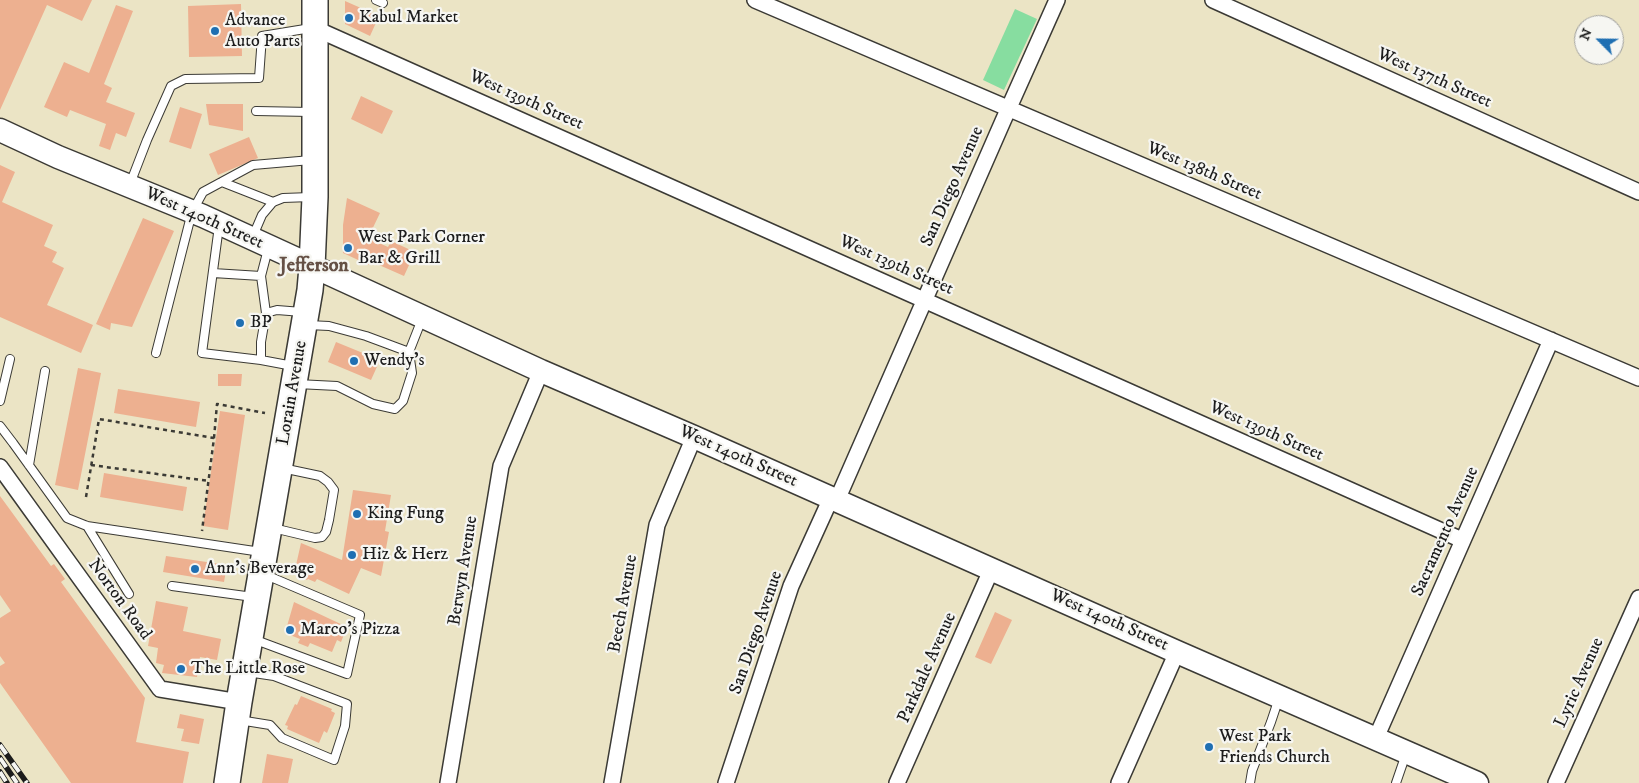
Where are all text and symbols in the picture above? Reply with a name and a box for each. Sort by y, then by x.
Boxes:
place label: Kabul Market [359,7,458,29]
place label: Advance Auto Parts [225,10,300,52]
marker: Kabul Market [343,12,355,24]
north arrow [1574,15,1624,65]
marker: Advance Auto Parts [209,25,221,37]
text: N [1576,26,1597,43]
street label: West 137th Street [1373,44,1495,114]
street label: West 139th Street [466,66,586,136]
street label: San Diego Avenue [917,124,989,250]
street label: West 138th Street [1143,138,1265,206]
street label: West 140th Street [142,183,266,255]
place label: West Park Corner Bar & Grill [358,227,485,270]
street label: West 139th Street [836,231,956,301]
marker: West Park Corner Bar & Grill [342,242,354,254]
district label: Jefferson [279,255,349,279]
place label: BP [250,312,272,334]
marker: BP [234,317,246,329]
street label: Lorain Avenue [273,339,313,447]
place label: Wendy's [364,350,424,372]
marker: Wendy's [348,355,360,367]
street label: West 139th Street [1206,397,1326,467]
street label: West 140th Street [676,421,800,493]
street label: Sacramento Avenue [1408,464,1484,600]
place label: King Fung [367,503,444,525]
marker: King Fung [351,508,363,520]
street label: Berwyn Avenue [445,515,483,627]
place label: Hiz & Herz [362,544,448,566]
marker: Hiz & Herz [346,549,358,561]
street label: Beech Avenue [605,553,643,655]
street label: Norton Road [82,555,156,645]
place label: Ann's Beverage [205,558,314,580]
marker: Ann's Beverage [189,563,201,575]
street label: San Diego Avenue [726,568,788,698]
street label: West 140th Street [1047,585,1171,657]
street label: Parkdale Avenue [894,609,962,727]
place label: Marco's Pizza [300,619,400,641]
marker: Marco's Pizza [284,624,296,636]
street label: Lyric Avenue [1551,635,1609,731]
place label: The Little Rose [191,658,305,680]
marker: The Little Rose [175,663,187,675]
place label: West Park Friends Church [1219,726,1330,769]
marker: West Park Friends Church [1203,741,1215,753]

